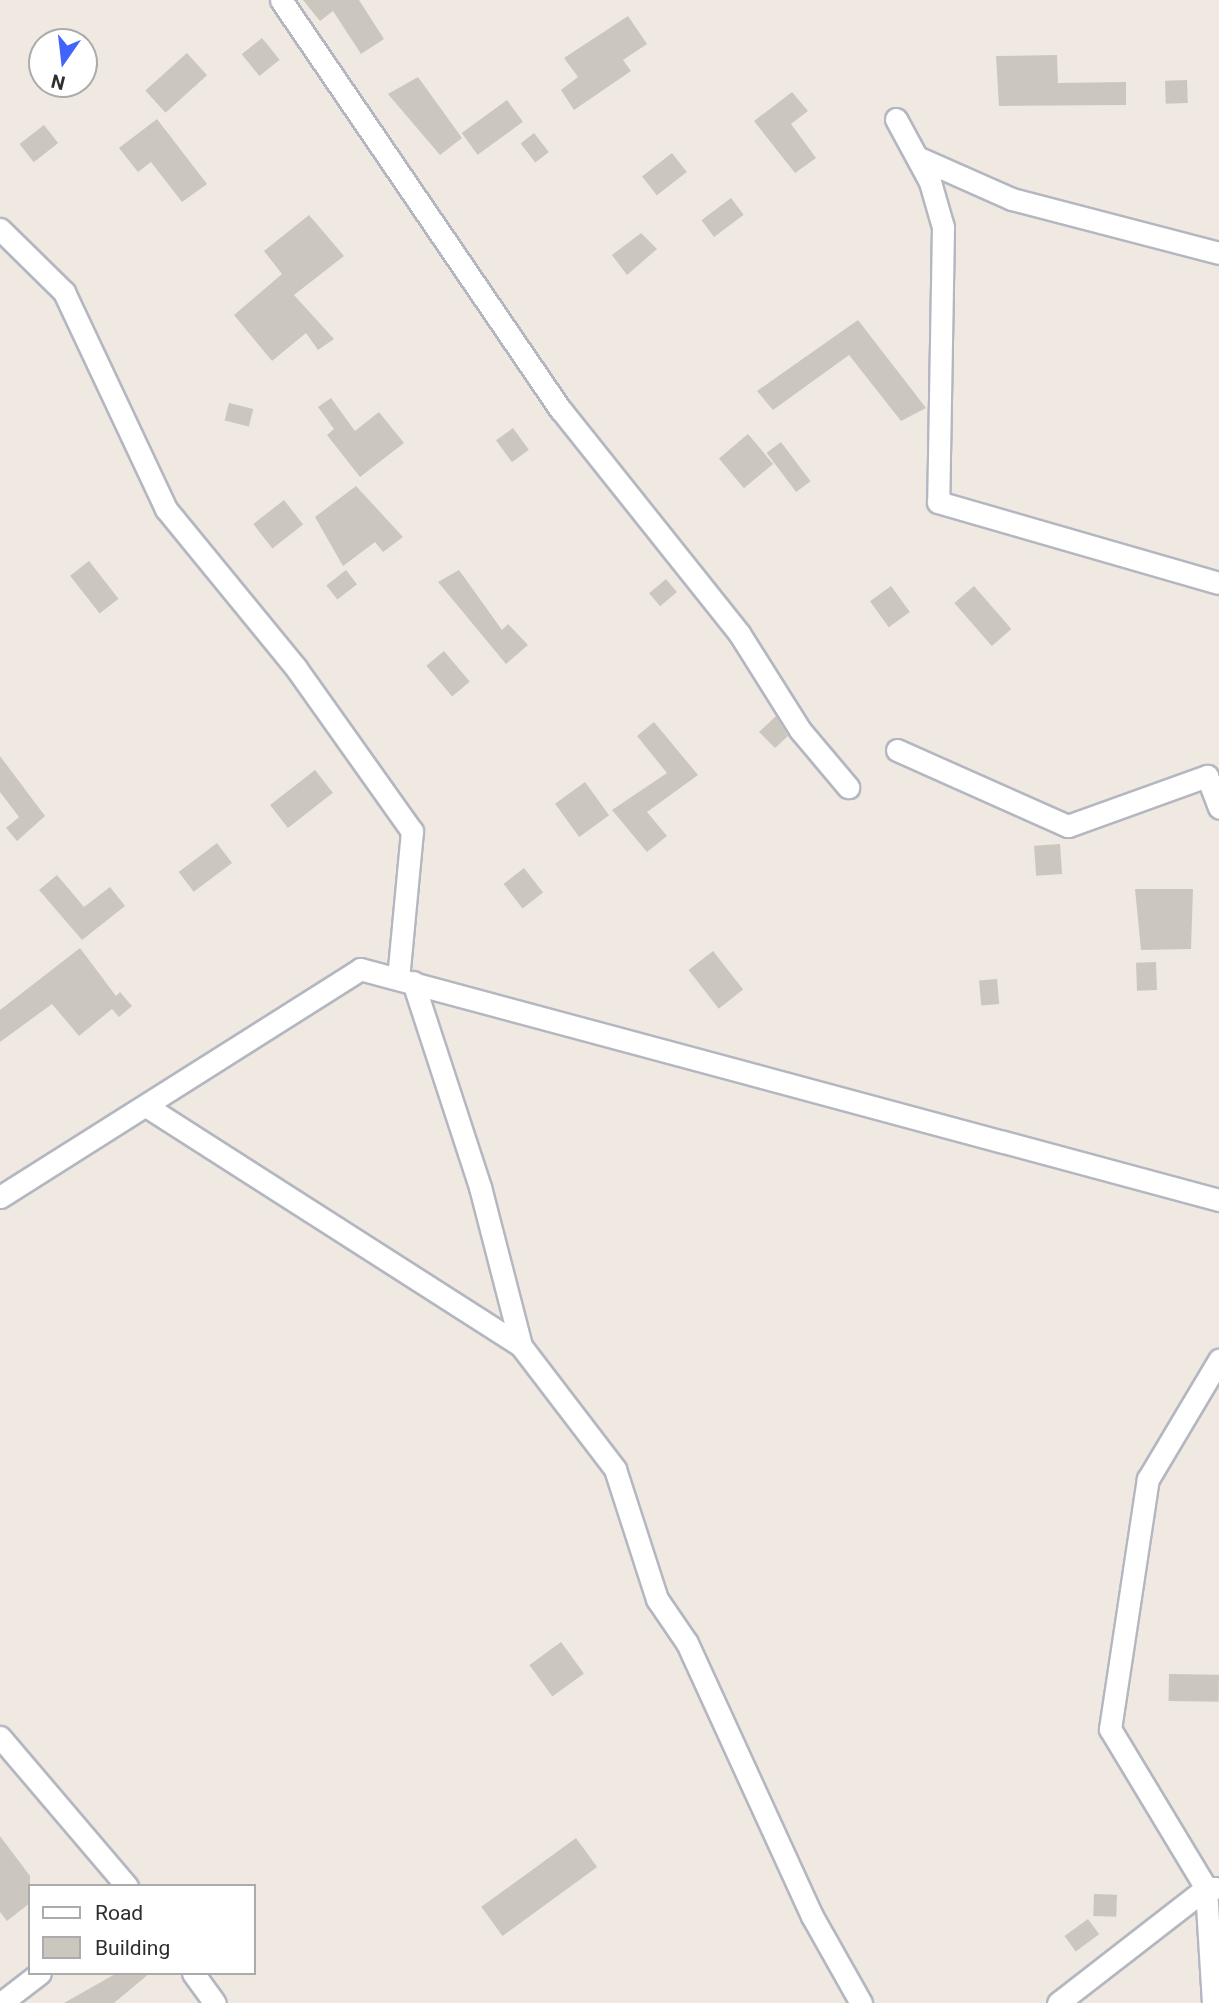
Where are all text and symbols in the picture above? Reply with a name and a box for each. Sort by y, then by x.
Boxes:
north arrow [28,28,98,98]
text: N [49,69,68,95]
legend [28,1884,256,1975]
text: Road [95,1901,143,1925]
text: Building [95,1936,170,1960]

